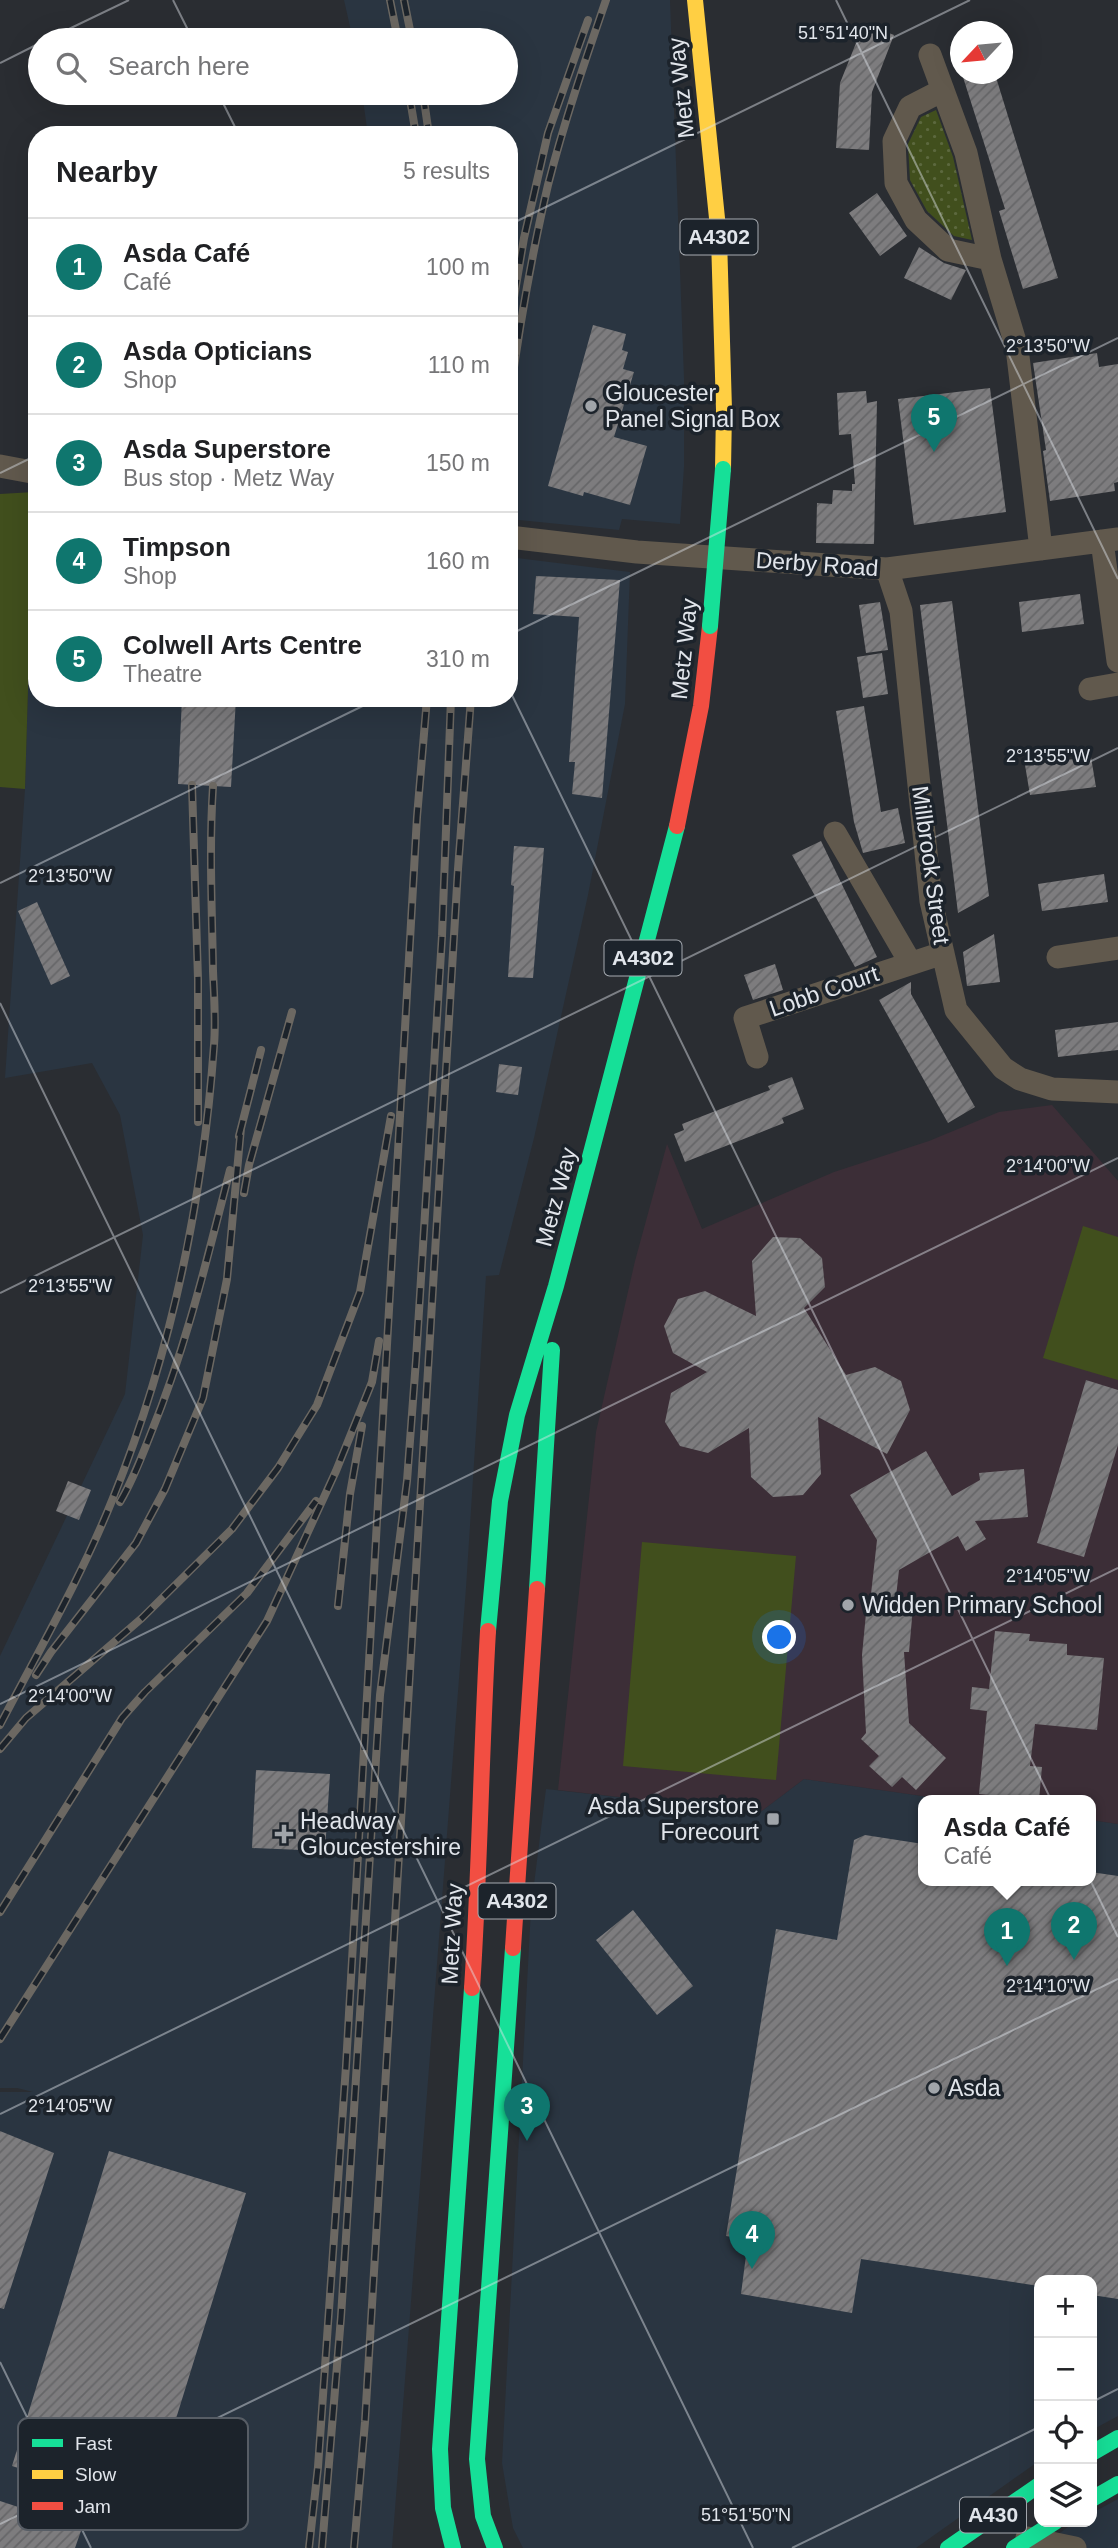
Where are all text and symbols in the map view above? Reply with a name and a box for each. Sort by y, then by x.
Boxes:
north arrow [950,21,1013,84]
text: 51°51'40"N [798,23,888,43]
search box [28,28,518,105]
street label: Metz Way [663,36,699,140]
icon: search [52,48,90,86]
text: Search here [108,51,250,81]
text: Nearby [56,155,158,188]
text: 5 results [403,158,490,184]
road number: A4302 [680,219,758,254]
text: Asda Café [123,238,250,268]
text: 1 [73,254,85,280]
text: 100 m [426,254,490,280]
text: Café [123,269,172,295]
text: Asda Opticians [123,336,312,366]
text: 2°13'50"W [1006,336,1090,356]
text: 2 [73,352,85,378]
text: 110 m [428,352,490,378]
text: Shop [123,367,177,393]
place label: Gloucester Panel Signal Box [605,380,781,432]
pin: 5 [911,394,957,452]
marker: Gloucester Panel Signal Box [583,398,599,414]
text: Asda Superstore [123,434,331,464]
text: 3 [73,450,85,476]
text: 150 m [426,450,490,476]
text: Bus stop · Metz Way [123,465,334,491]
text: Timpson [123,532,231,562]
street label: Derby Road [755,547,879,581]
text: 4 [73,548,85,574]
text: 160 m [426,548,490,574]
text: Shop [123,563,177,589]
street label: Metz Way [666,597,702,701]
text: Colwell Arts Centre [123,630,362,660]
text: 5 [73,646,85,672]
text: 310 m [426,646,490,672]
text: Theatre [123,661,202,687]
text: 2°13'55"W [1006,746,1090,766]
street label: Millbrook Street [907,784,955,947]
text: 2°13'50"W [28,866,112,886]
road number: A4302 [604,940,682,976]
street label: Lobb Court [766,960,883,1022]
street label: Metz Way [530,1144,582,1249]
text: 2°14'00"W [1006,1156,1090,1176]
text: 2°13'55"W [28,1276,112,1296]
text: 2°14'05"W [1006,1566,1090,1586]
place label: Widden Primary School [862,1592,1102,1618]
marker: Widden Primary School [840,1597,856,1613]
your location [762,1620,796,1654]
text: 2°14'00"W [28,1686,112,1706]
place label: Asda Superstore Forecourt [588,1793,760,1845]
popup [918,1795,1096,1886]
place label: Headway Gloucestershire [300,1808,461,1860]
marker: Asda Superstore Forecourt [765,1811,781,1827]
text: Asda Café [943,1812,1071,1842]
marker: Headway Gloucestershire [274,1824,294,1844]
text: Café [943,1843,992,1869]
street label: Metz Way [436,1882,468,1985]
road number: A4302 [478,1884,556,1918]
pin: 2 [1051,1902,1097,1960]
pin: 1 [984,1908,1030,1966]
text: 2°14'10"W [1006,1976,1090,1996]
place label: Asda [948,2075,1001,2101]
marker: Asda [926,2080,942,2096]
pin: 3 [504,2083,550,2141]
text: 2°14'05"W [28,2096,112,2116]
pin: 4 [729,2211,775,2269]
map controls [1034,2275,1097,2527]
button: + [1034,2275,1097,2338]
button: − [1034,2338,1097,2401]
button: locate [1034,2401,1097,2464]
legend [18,2418,248,2530]
text: Fast [75,2433,113,2454]
text: Slow [75,2464,116,2485]
button: layers [1034,2464,1097,2527]
text: Jam [75,2496,111,2517]
road number: A430 [960,2498,1026,2532]
text: 51°51'50"N [701,2505,791,2525]

